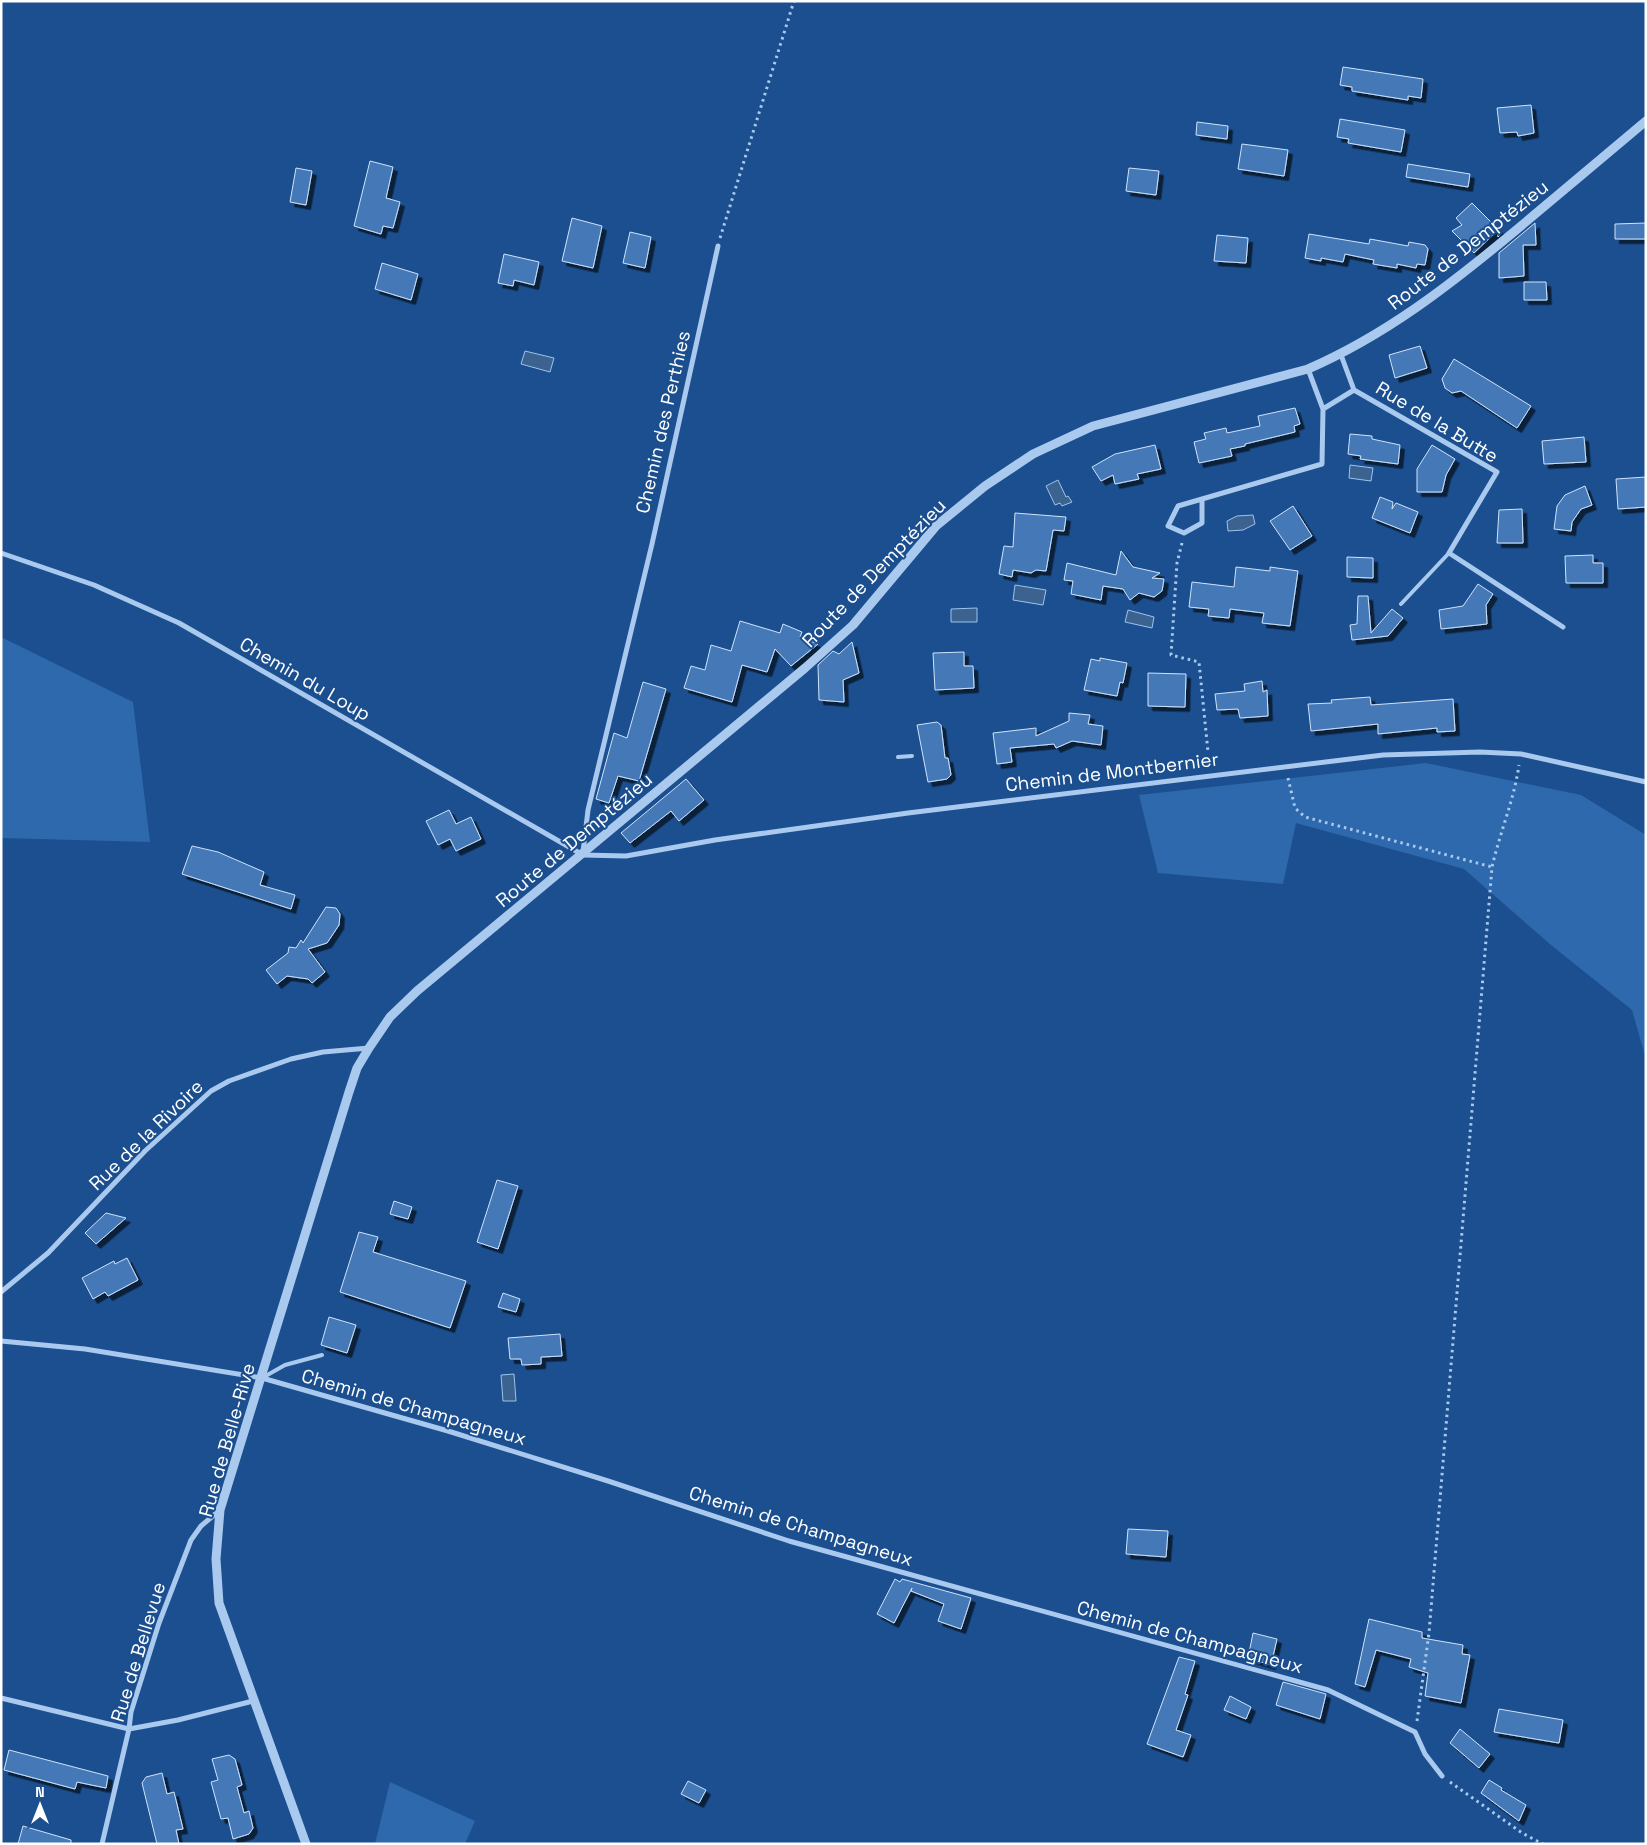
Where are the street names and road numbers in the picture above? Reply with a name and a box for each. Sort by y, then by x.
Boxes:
street label: Route de Demptézieu [1383,174,1553,316]
street label: Chemin des Perthies [630,328,696,516]
street label: Rue de la Butte [1371,376,1503,468]
street label: Route de Demptézieu [797,493,951,653]
street label: Chemin du Loup [235,631,375,727]
street label: Chemin de Montbernier [1004,747,1220,797]
street label: Route de Demptézieu [490,767,658,913]
street label: Rue de la Rivoire [84,1074,208,1196]
street label: Rue de Belle-Rive [193,1360,261,1520]
street label: Chemin de Champagneux [299,1363,529,1451]
street label: Chemin de Champagneux [686,1480,916,1572]
street label: Rue de Bellevue [105,1579,171,1725]
street label: Chemin de Champagneux [1074,1595,1306,1679]

